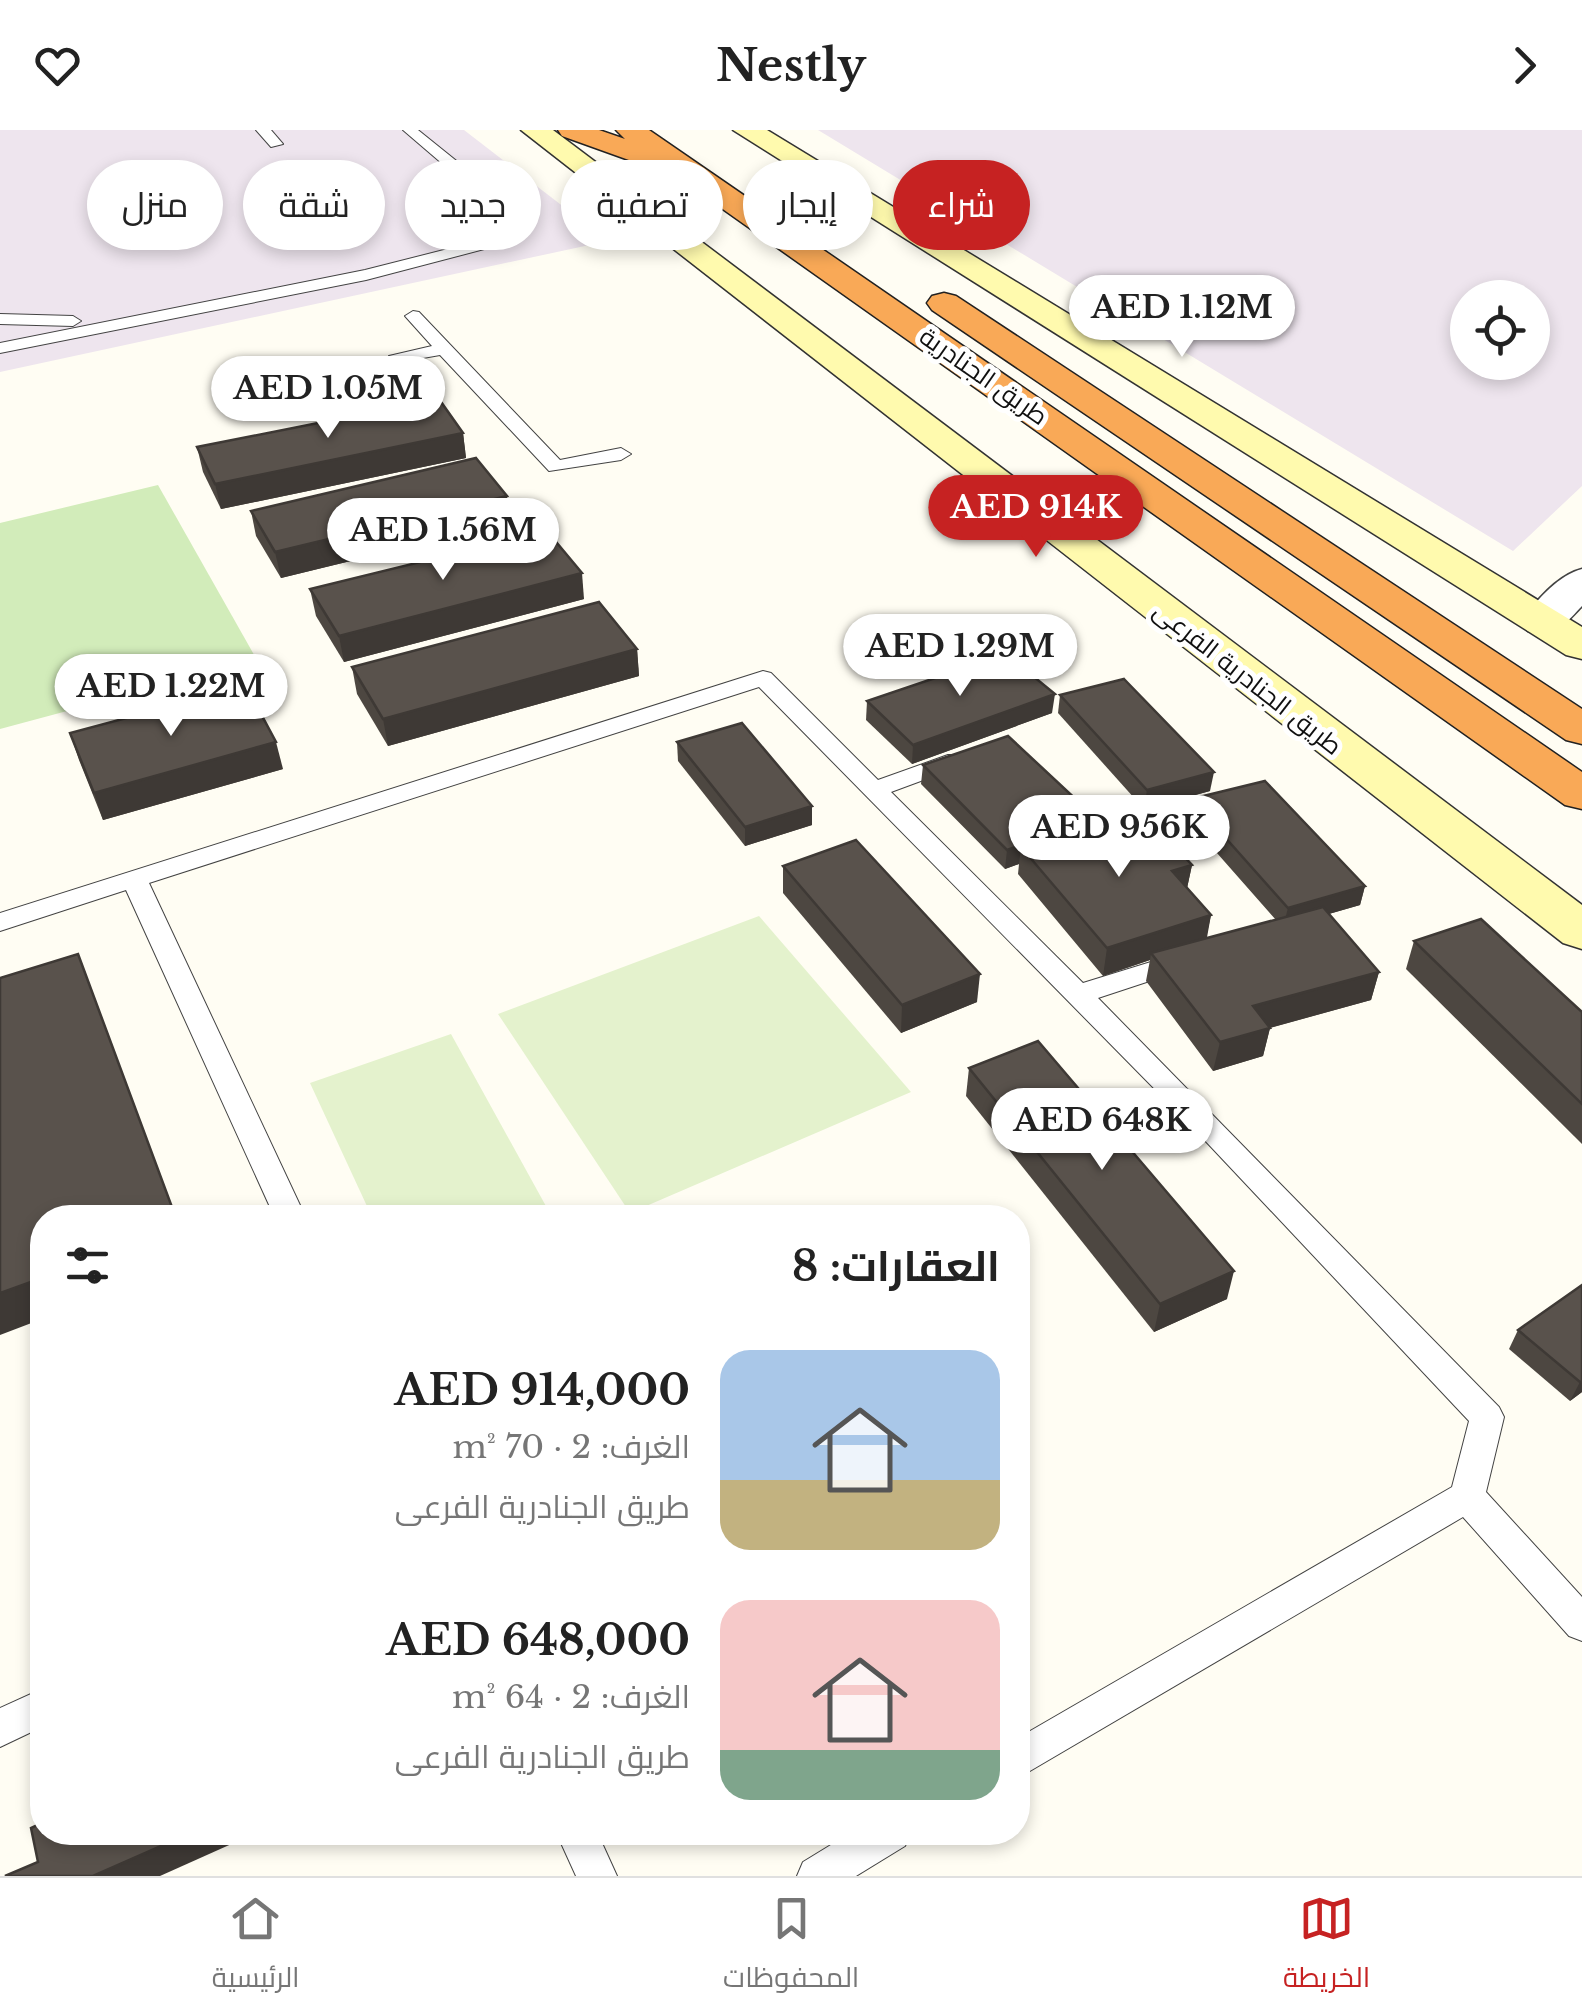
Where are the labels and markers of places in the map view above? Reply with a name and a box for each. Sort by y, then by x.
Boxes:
pin: AED 1.12M [1068,275,1296,360]
pin: AED 1.05M [214,356,442,441]
pin: AED 914K [933,475,1139,560]
pin: AED 1.56M [329,498,557,583]
pin: AED 1.29M [846,614,1074,699]
pin: AED 1.22M [57,654,285,739]
pin: AED 956K [1016,795,1222,880]
pin: AED 648K [999,1088,1205,1173]

